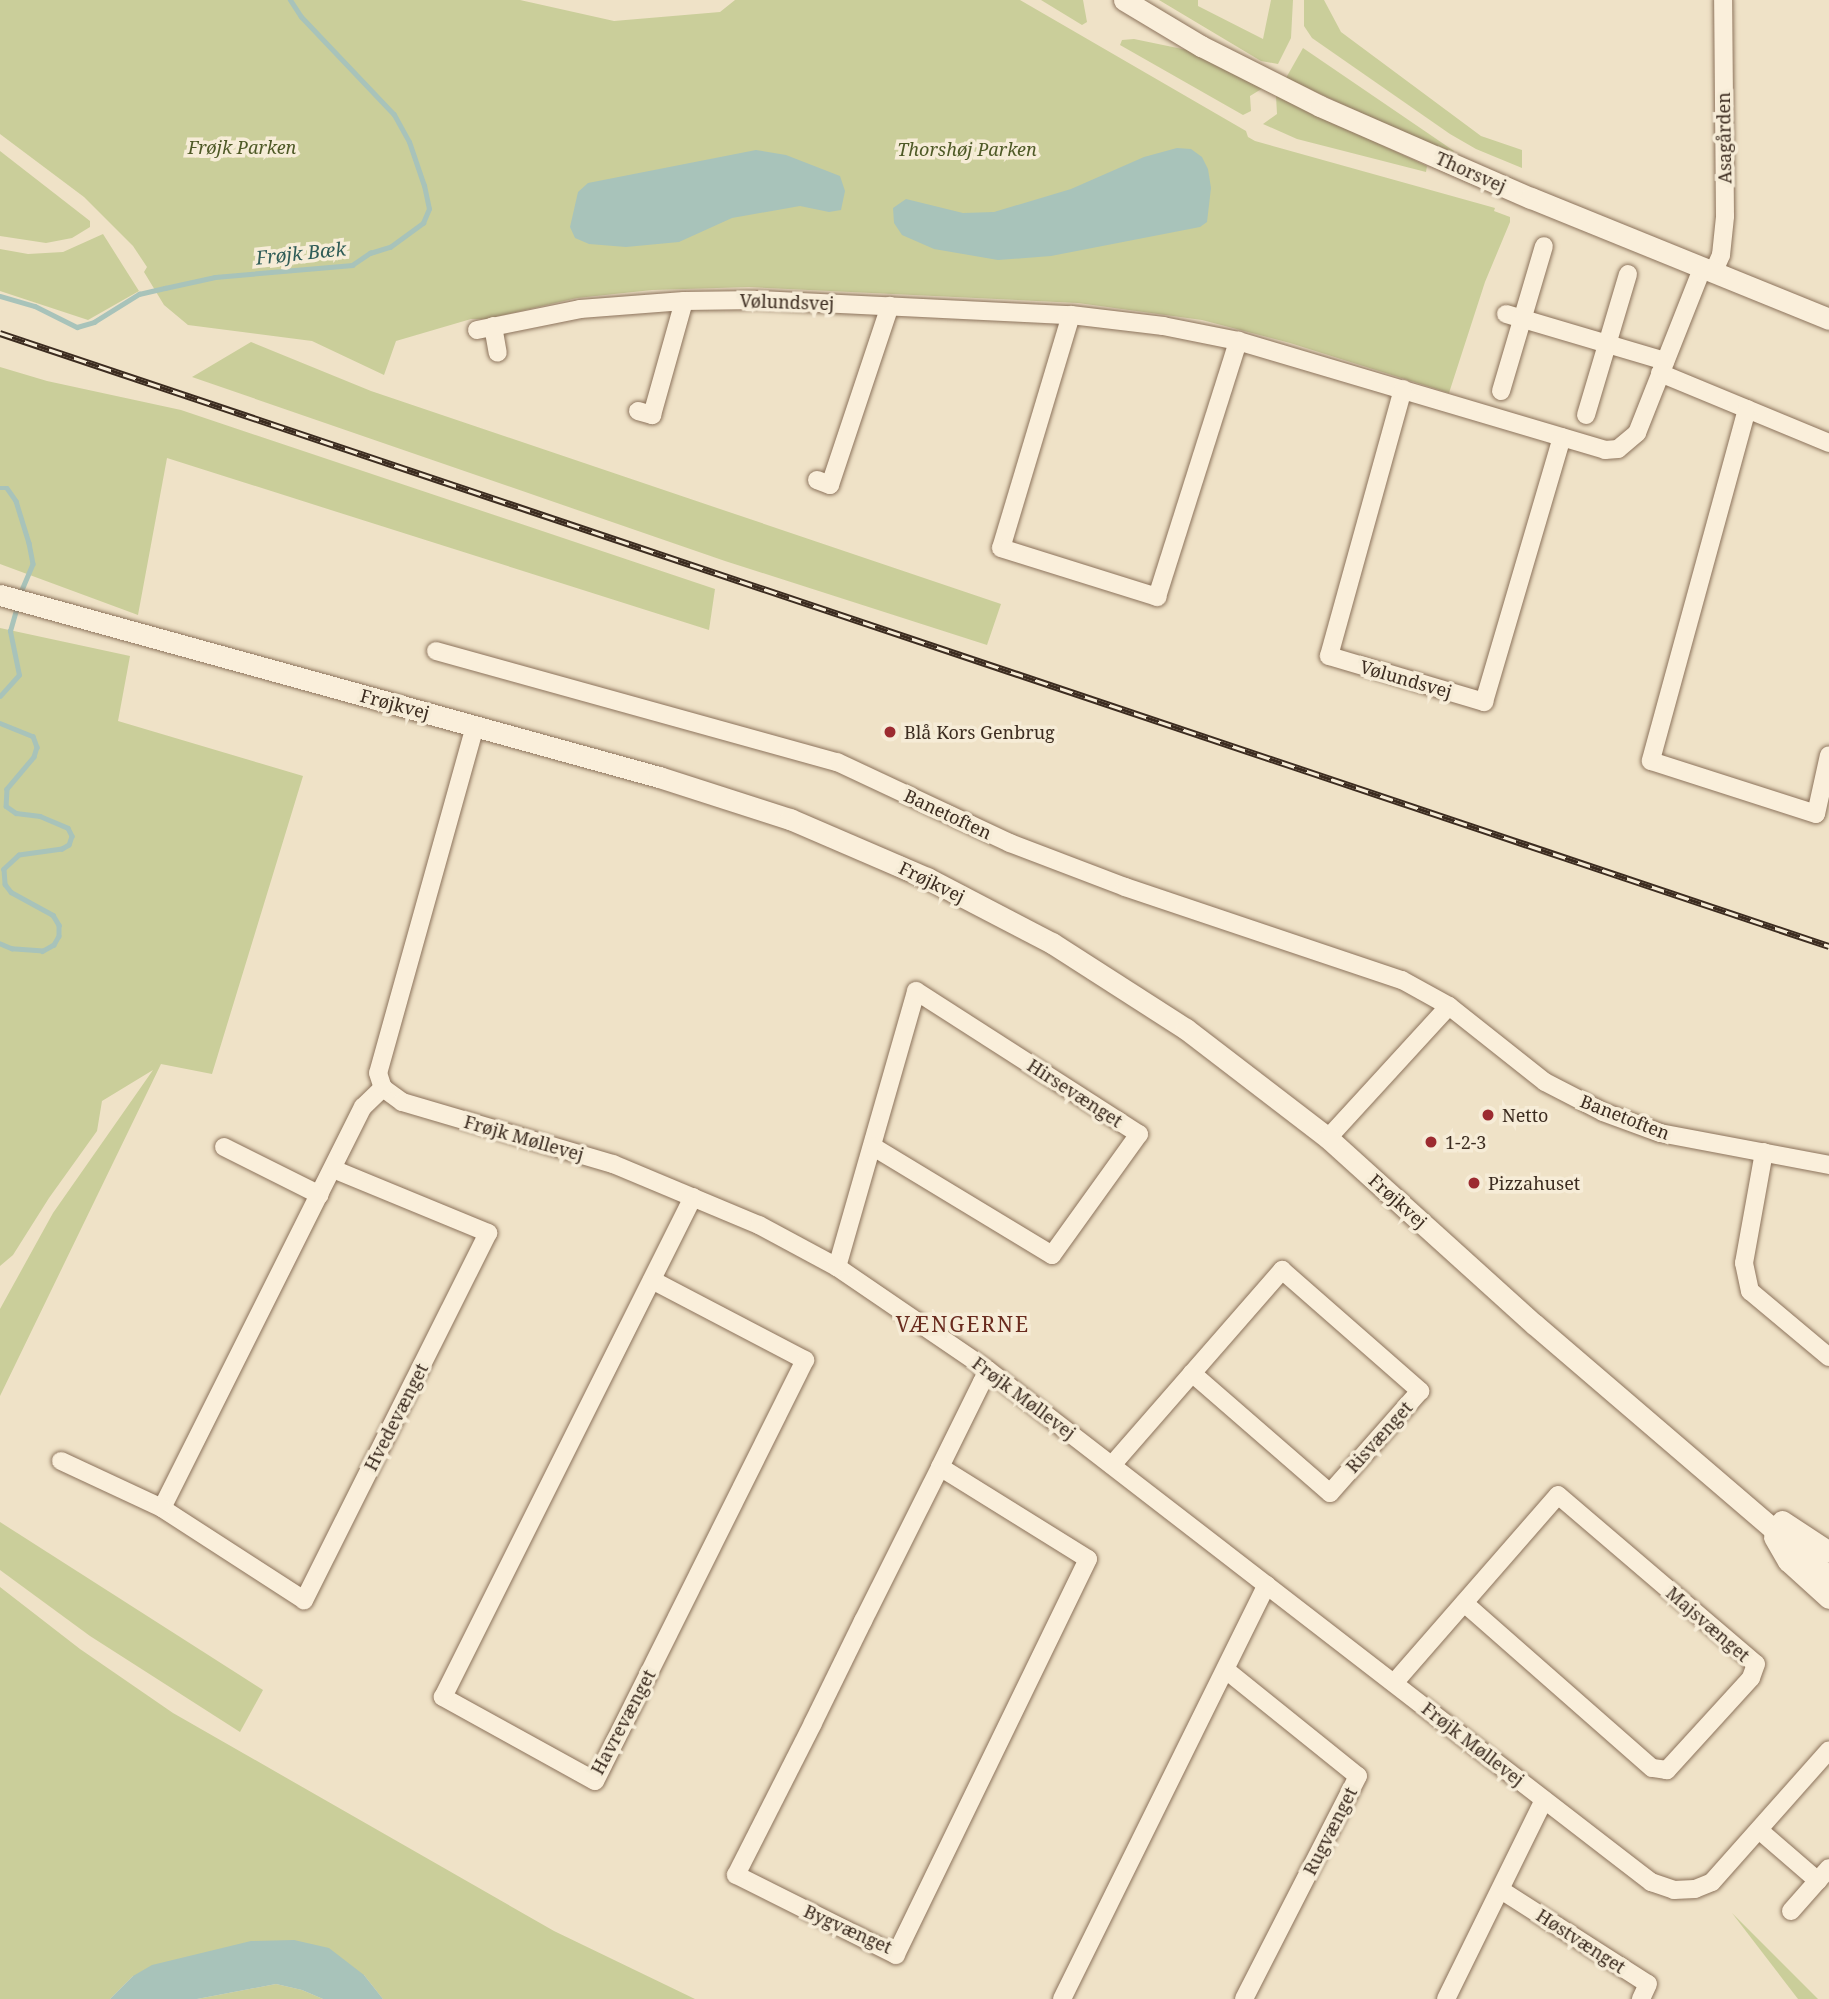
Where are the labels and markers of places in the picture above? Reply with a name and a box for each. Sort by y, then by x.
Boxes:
place label: Blå Kors Genbrug [904,721,1055,743]
marker: Blå Kors Genbrug [882,724,898,740]
place label: Netto [1502,1104,1548,1126]
marker: Netto [1480,1107,1496,1123]
place label: 1-2-3 [1445,1131,1486,1153]
marker: 1-2-3 [1423,1134,1439,1150]
place label: Pizzahuset [1488,1172,1580,1194]
marker: Pizzahuset [1466,1175,1482,1191]

